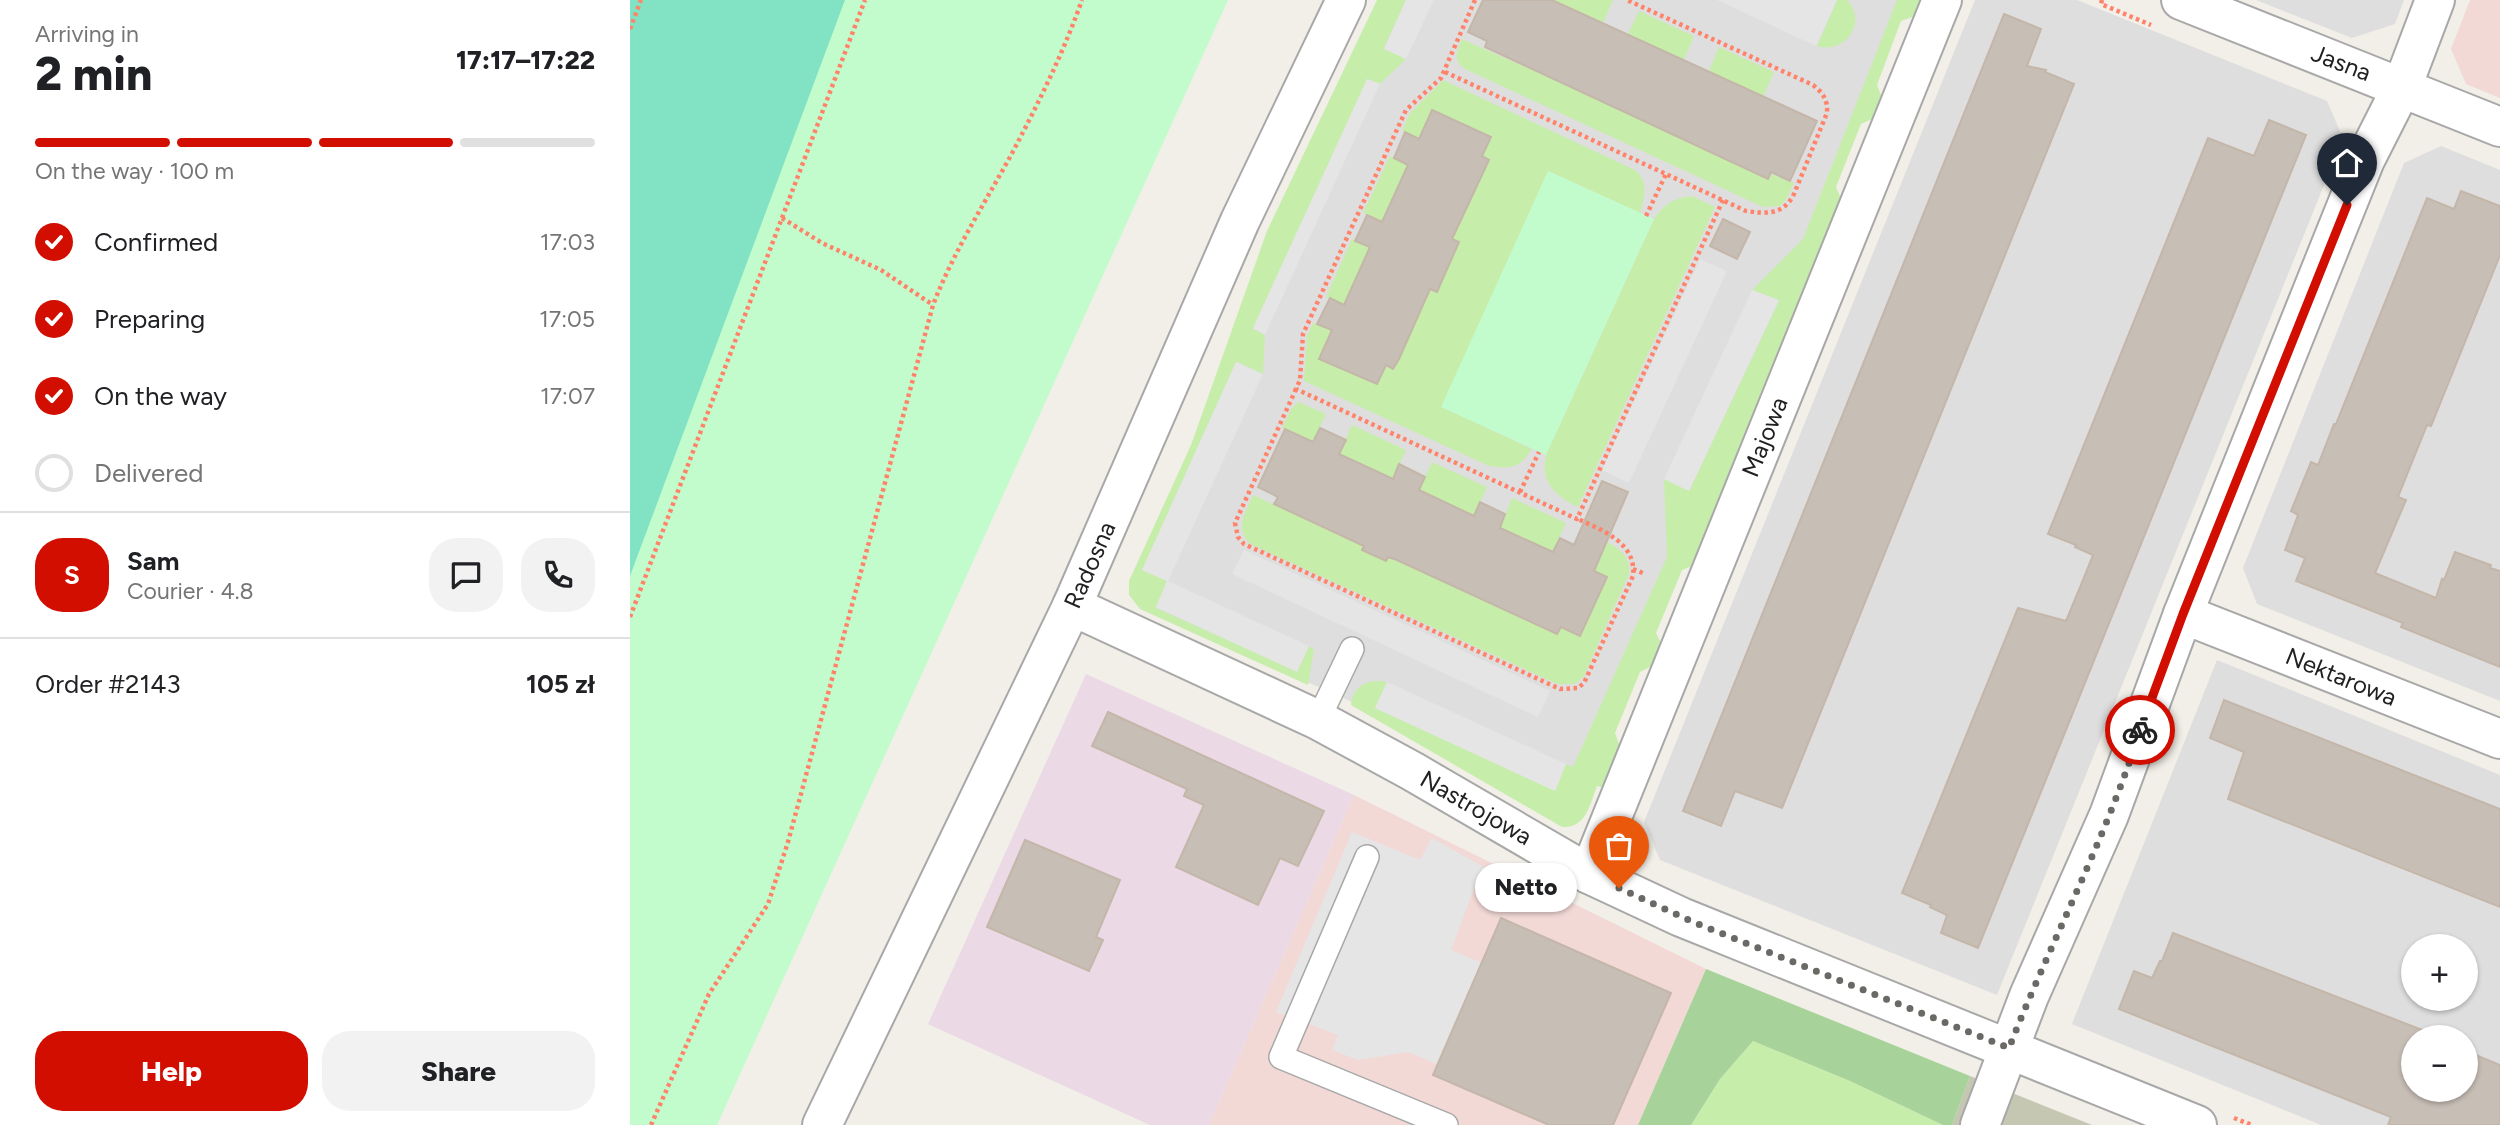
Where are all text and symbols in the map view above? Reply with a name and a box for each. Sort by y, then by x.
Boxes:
text: Arriving in [35,20,139,48]
street label: Jasna [2307,38,2375,87]
text: 17:17–17:22 [456,44,595,76]
text: 2 min [35,46,152,102]
pin [2317,133,2377,205]
icon: home [2328,144,2366,182]
text: On the way · 100 m [35,157,234,185]
icon: check [35,223,73,261]
text: Confirmed [94,226,218,258]
text: 17:03 [540,228,595,256]
icon: check [35,300,73,338]
text: Preparing [94,303,205,335]
text: 17:05 [539,305,595,333]
icon: check [35,377,73,415]
text: On the way [94,380,227,412]
text: 17:07 [540,382,595,410]
street label: Majowa [1735,393,1794,481]
text: Delivered [94,457,203,489]
street label: Radosna [1058,517,1122,613]
button: chat [429,538,503,612]
button: phone [521,538,595,612]
text: Sam [127,545,179,577]
text: S [64,559,80,591]
text: Courier · 4.8 [127,577,254,605]
street label: Nektarowa [2281,641,2401,712]
text: Order #2143 [35,668,181,700]
text: 105 zł [526,668,595,700]
courier [2105,695,2175,765]
icon: bike [2121,711,2159,749]
street label: Nastrojowa [1415,764,1537,851]
pin [1589,816,1649,888]
icon: bag [1600,827,1638,865]
callout: Netto [1476,864,1577,912]
text: Netto [1495,873,1557,901]
map controls [2401,934,2478,1102]
button: + [2401,934,2478,1011]
button: − [2401,1025,2478,1102]
button: Help [35,1031,308,1111]
button: Share [322,1031,595,1111]

